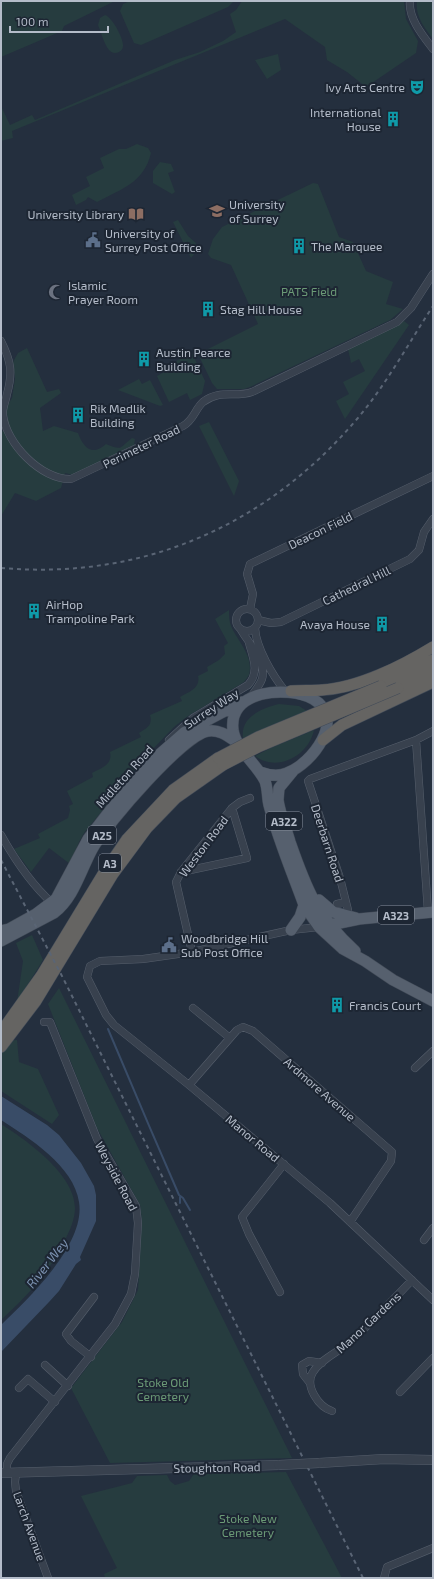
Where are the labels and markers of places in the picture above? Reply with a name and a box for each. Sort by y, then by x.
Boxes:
theatre icon: Ivy Arts Centre [408,78,426,96]
place label: Ivy Arts Centre [325,80,405,94]
place label: International House [310,105,381,133]
building icon: International House [384,110,402,128]
place label: University of Surrey [229,197,285,225]
school or university icon: University of Surrey [208,202,226,220]
library icon: University Library [127,205,145,223]
place label: University Library [28,207,125,221]
place label: University of Surrey Post Office [105,226,202,254]
public building icon: University of Surrey Post Office [84,231,102,249]
building icon: The Marquee [290,237,308,255]
place label: The Marquee [311,239,382,253]
place label: Islamic Prayer Room [68,278,138,306]
mosque icon: Islamic Prayer Room [47,283,65,301]
building icon: Stag Hill House [199,300,217,318]
place label: Stag Hill House [220,302,302,316]
place label: Austin Pearce Building [156,345,231,373]
building icon: Austin Pearce Building [135,350,153,368]
place label: Rik Medlik Building [90,401,146,429]
building icon: Rik Medlik Building [69,406,87,424]
place label: AirHop Trampoline Park [46,597,135,625]
building icon: AirHop Trampoline Park [25,602,43,620]
building icon: Avaya House [373,615,391,633]
place label: Avaya House [300,617,370,631]
place label: Woodbridge Hill Sub Post Office [181,931,268,959]
public building icon: Woodbridge Hill Sub Post Office [160,936,178,954]
building icon: Francis Court [328,996,346,1014]
place label: Francis Court [349,998,422,1012]

